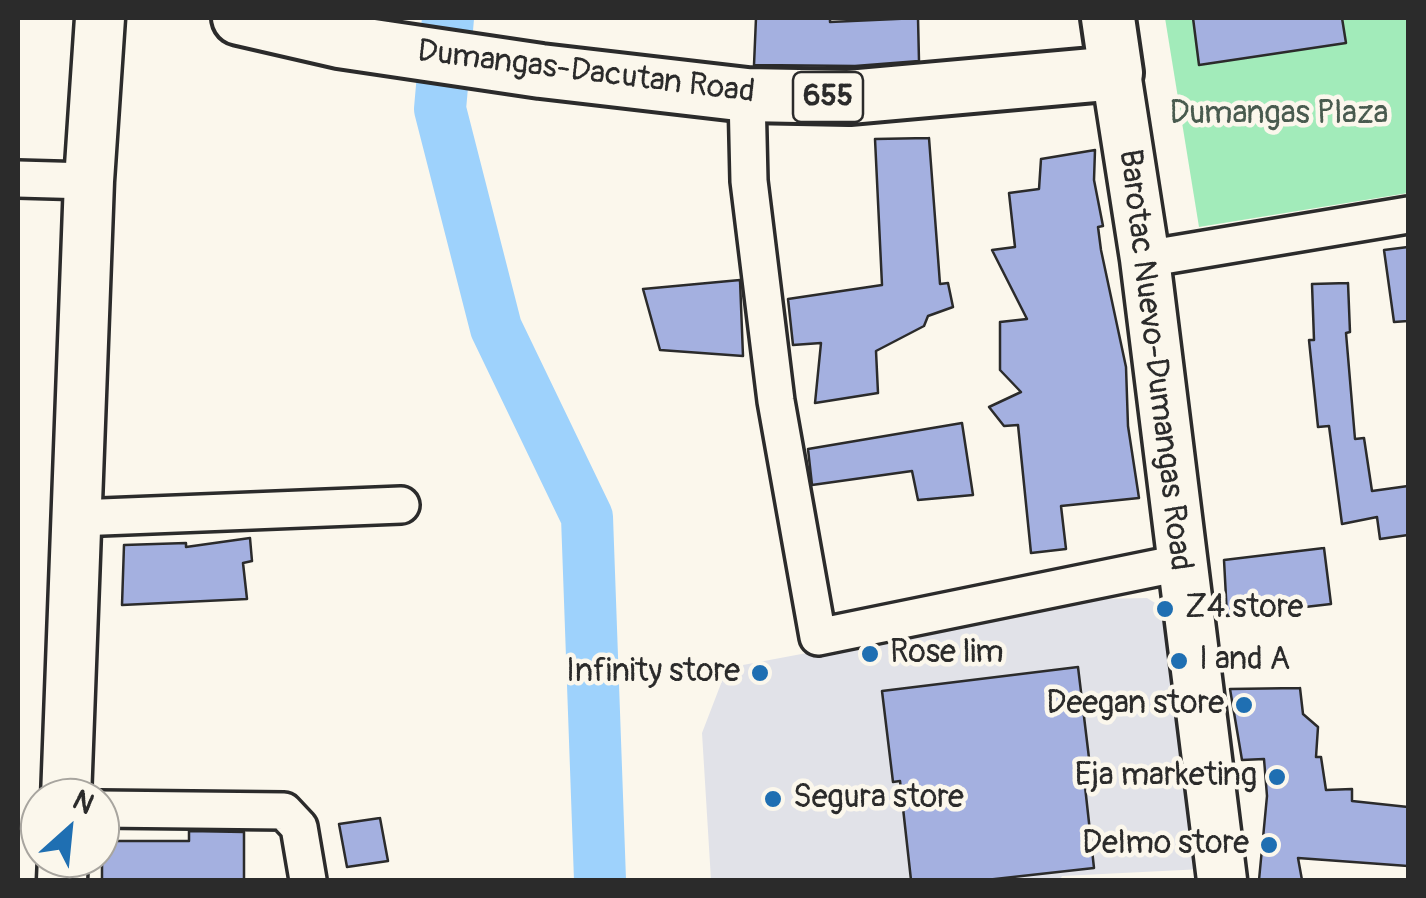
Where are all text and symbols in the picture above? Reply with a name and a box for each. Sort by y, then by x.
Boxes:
street label: Dumangas-Dacutan Road [415,33,757,113]
road number: 655 [793,72,863,122]
park label: Dumangas Plaza [1170,96,1388,134]
street label: Barotac Nuevo-Dumangas Road [1109,147,1199,573]
place label: Z4 store [1185,590,1303,628]
marker: Z4 store [1154,598,1176,620]
place label: Rose lim [890,635,1004,673]
place label: I and A [1199,642,1290,680]
marker: Rose lim [859,643,881,665]
marker: I and A [1168,650,1190,672]
place label: Infinity store [566,654,740,692]
marker: Infinity store [749,662,771,684]
place label: Deegan store [1046,686,1224,724]
marker: Deegan store [1233,694,1255,716]
place label: Eja marketing [1075,758,1257,796]
marker: Eja marketing [1266,766,1288,788]
north arrow [20,778,120,878]
place label: Segura store [793,780,964,818]
text: N [67,783,99,822]
marker: Segura store [762,788,784,810]
place label: Delmo store [1082,826,1249,864]
marker: Delmo store [1258,834,1280,856]

